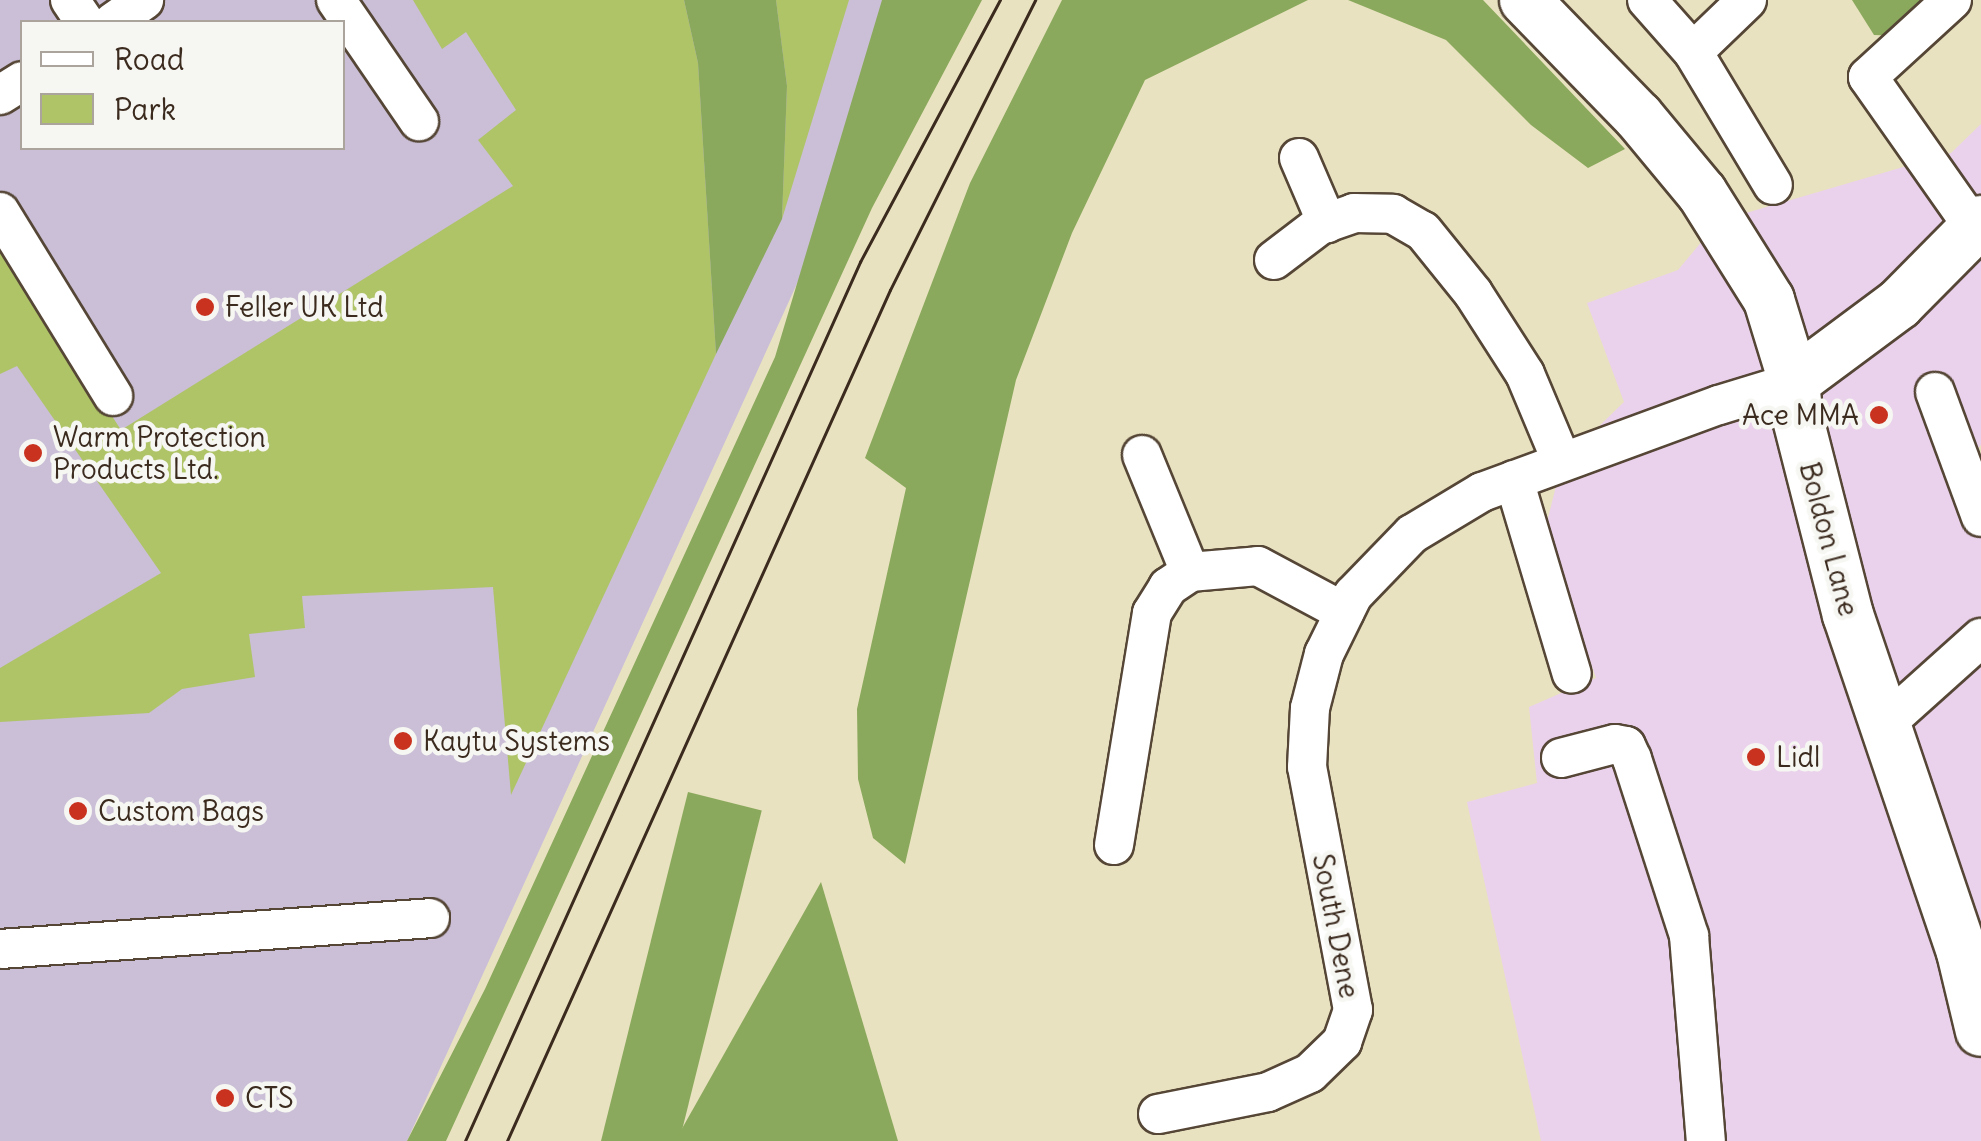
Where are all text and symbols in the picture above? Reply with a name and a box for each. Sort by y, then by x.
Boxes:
legend [20,20,345,150]
text: Road [114,40,184,78]
text: Park [114,90,176,128]
place label: Feller UK Ltd [225,290,384,324]
marker: Feller UK Ltd [194,296,216,318]
place label: Ace MMA [1742,398,1859,432]
marker: Ace MMA [1868,404,1890,426]
place label: Warm Protection Products Ltd. [53,420,266,486]
marker: Warm Protection Products Ltd. [22,442,44,464]
street label: Boldon Lane [1792,458,1866,620]
place label: Kaytu Systems [423,724,610,758]
marker: Kaytu Systems [392,730,414,752]
place label: Lidl [1776,740,1820,774]
marker: Lidl [1745,746,1767,768]
place label: Custom Bags [98,794,264,828]
marker: Custom Bags [67,800,89,822]
street label: South Dene [1306,851,1366,1001]
place label: CTS [245,1081,294,1115]
marker: CTS [214,1087,236,1109]

